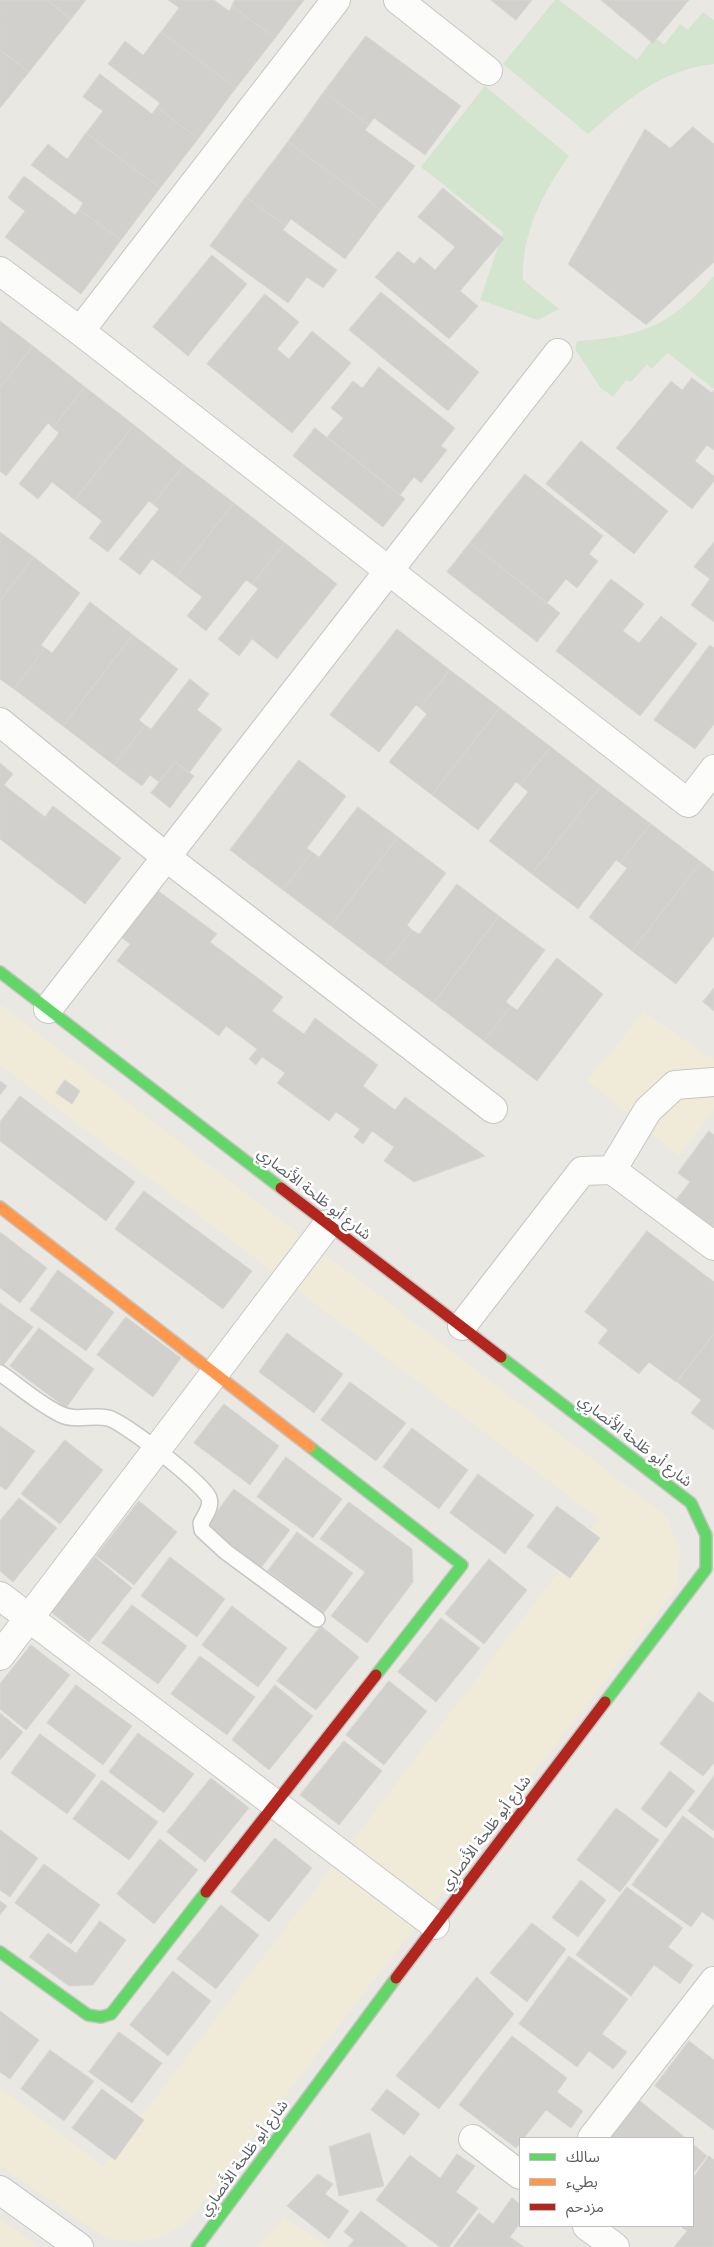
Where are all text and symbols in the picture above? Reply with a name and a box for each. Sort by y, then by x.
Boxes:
street label: شارع أبو طَلحة الأَنصارِي [254,1144,374,1244]
street label: شارع أبو طَلحة الأَنصارِي [575,1391,695,1491]
street label: شارع أبو طَلحة الأَنصارِي [437,1772,535,1894]
street label: شارع أبو طَلحة الأَنصارِي [196,2096,292,2220]
legend [519,2137,694,2227]
text: سالك [566,2147,600,2166]
text: بطيء [566,2172,598,2191]
text: مزدحم [566,2197,604,2216]

